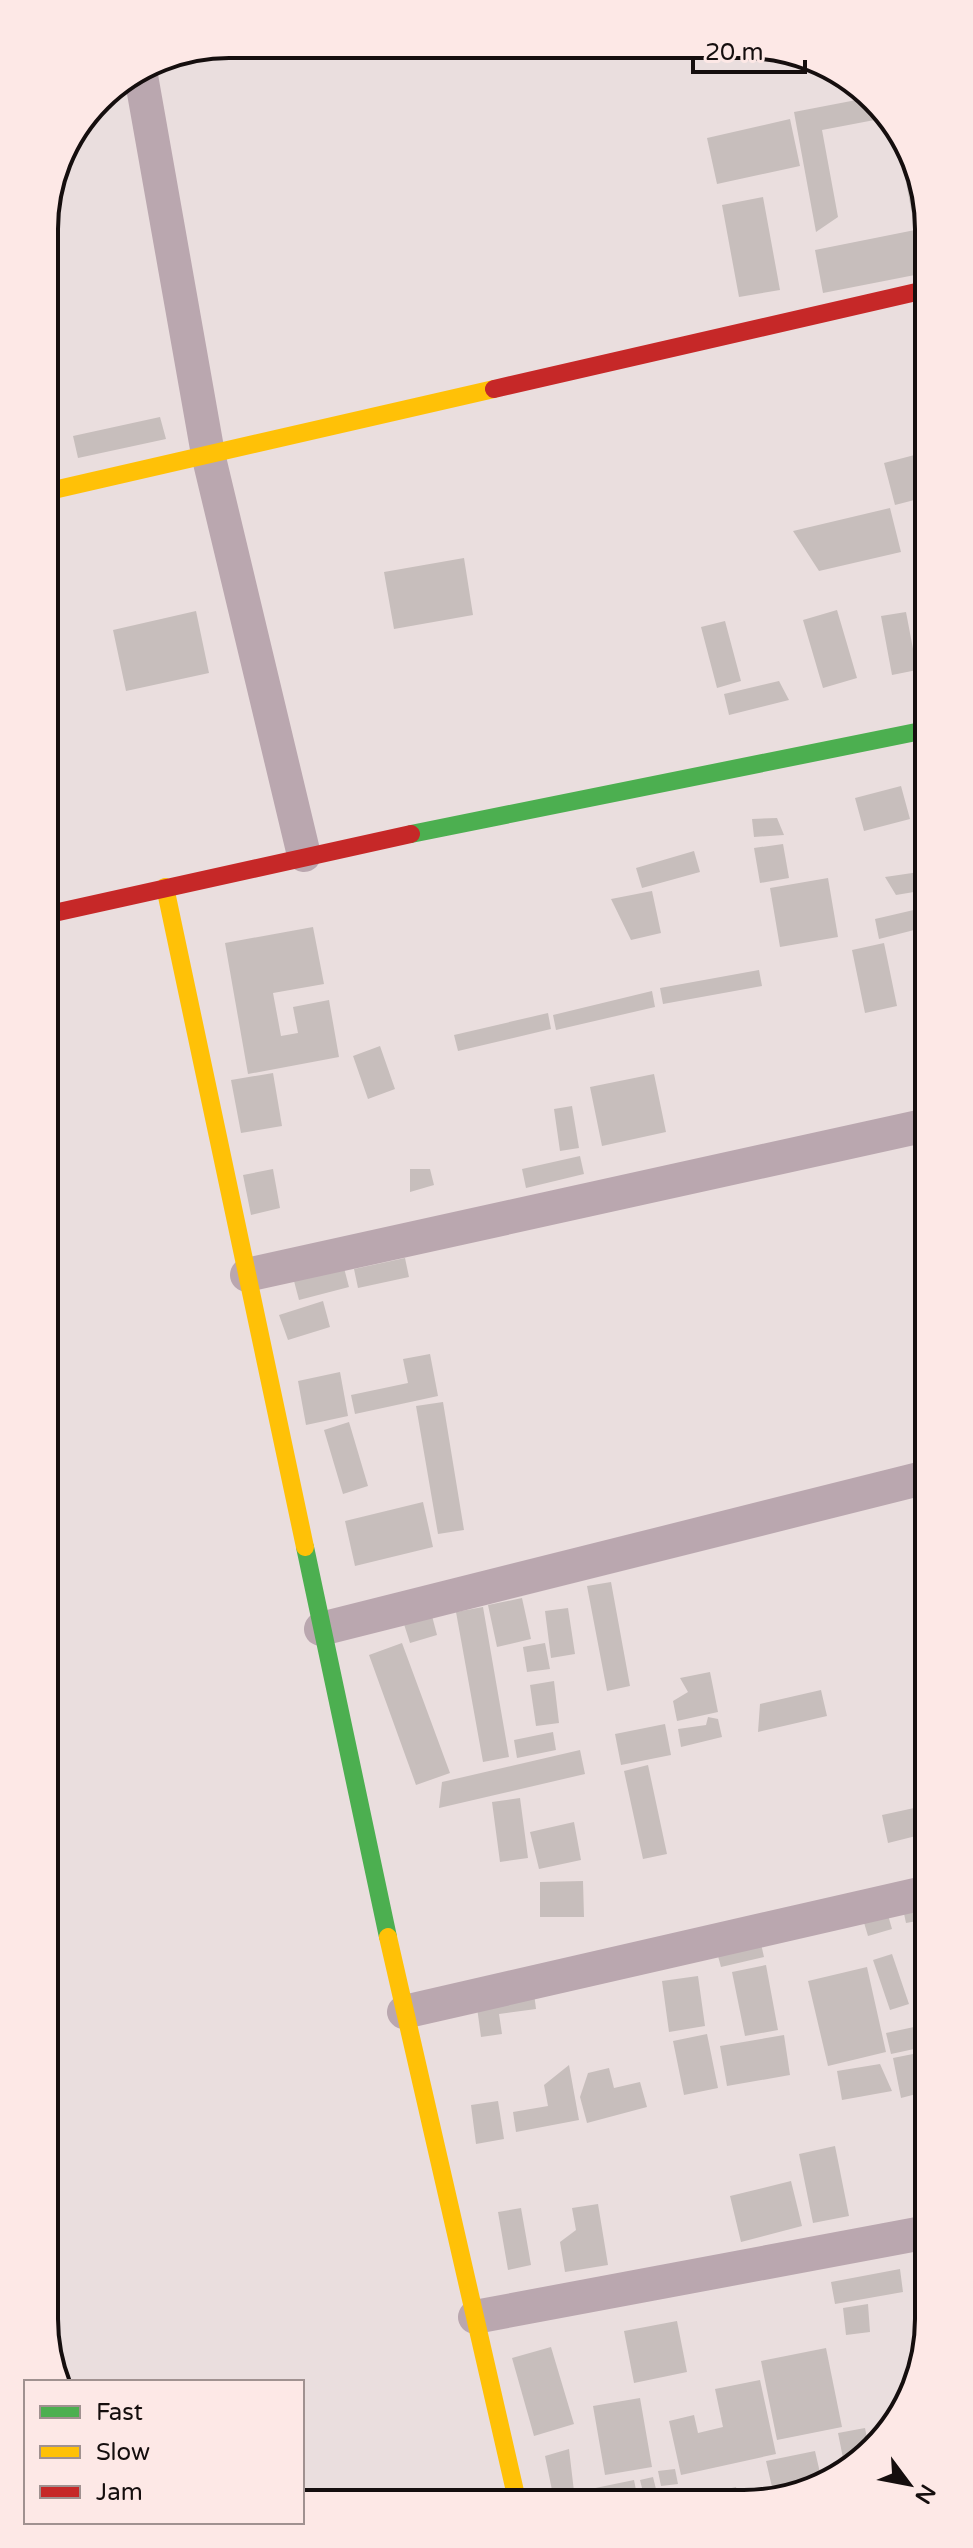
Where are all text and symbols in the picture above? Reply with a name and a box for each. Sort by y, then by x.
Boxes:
scale bar [693,24,805,74]
text: 20 m [705,38,763,67]
legend [24,2380,304,2524]
text: Fast [96,2398,143,2427]
text: Slow [96,2438,150,2467]
north arrow [869,2444,949,2524]
text: Jam [96,2478,143,2507]
text: N [909,2480,941,2508]

